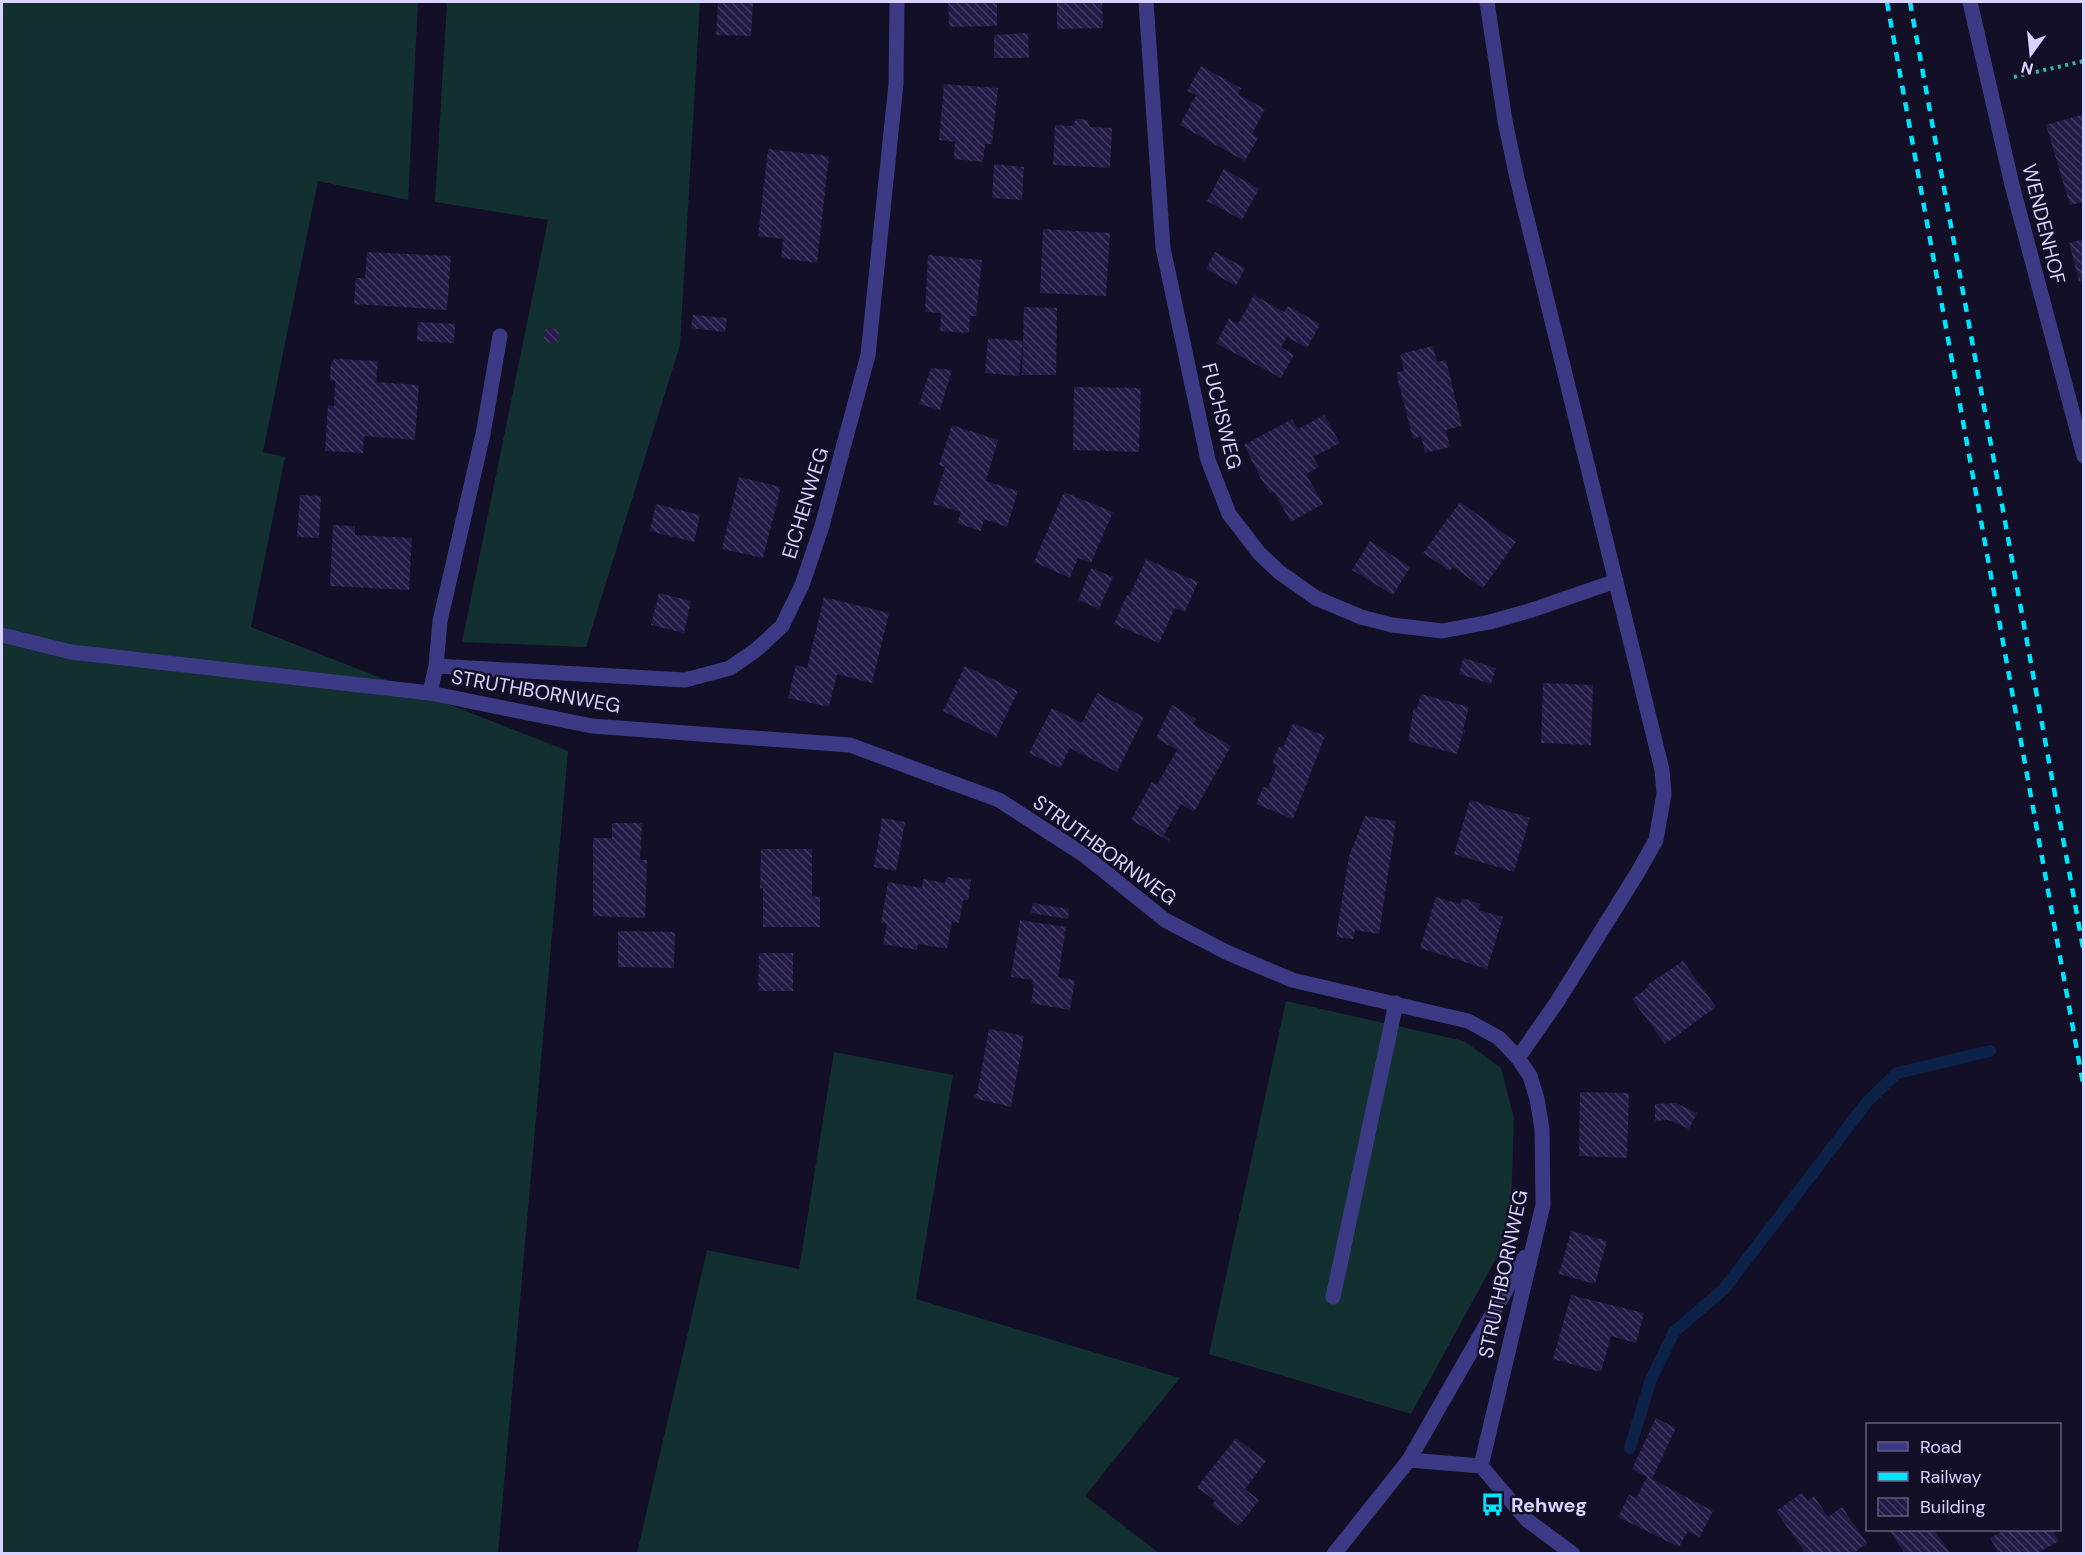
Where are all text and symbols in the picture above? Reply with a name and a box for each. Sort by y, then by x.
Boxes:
north arrow [2001,24,2061,84]
text: N [2019,56,2036,80]
street label: WENDENHOF [2016,161,2072,287]
street label: FUCHSWEG [1196,360,1248,472]
street label: EICHENWEG [776,444,834,562]
street label: STRUTHBORNWEG [449,663,623,719]
street label: STRUTHBORNWEG [1028,789,1182,911]
street label: STRUTHBORNWEG [1472,1187,1534,1361]
legend [1866,1423,2061,1531]
text: Road [1920,1435,1962,1459]
text: Railway [1920,1465,1982,1489]
bus stop icon: Rehweg [1480,1492,1506,1518]
place label: Rehweg [1511,1492,1587,1518]
text: Building [1920,1495,1985,1519]

